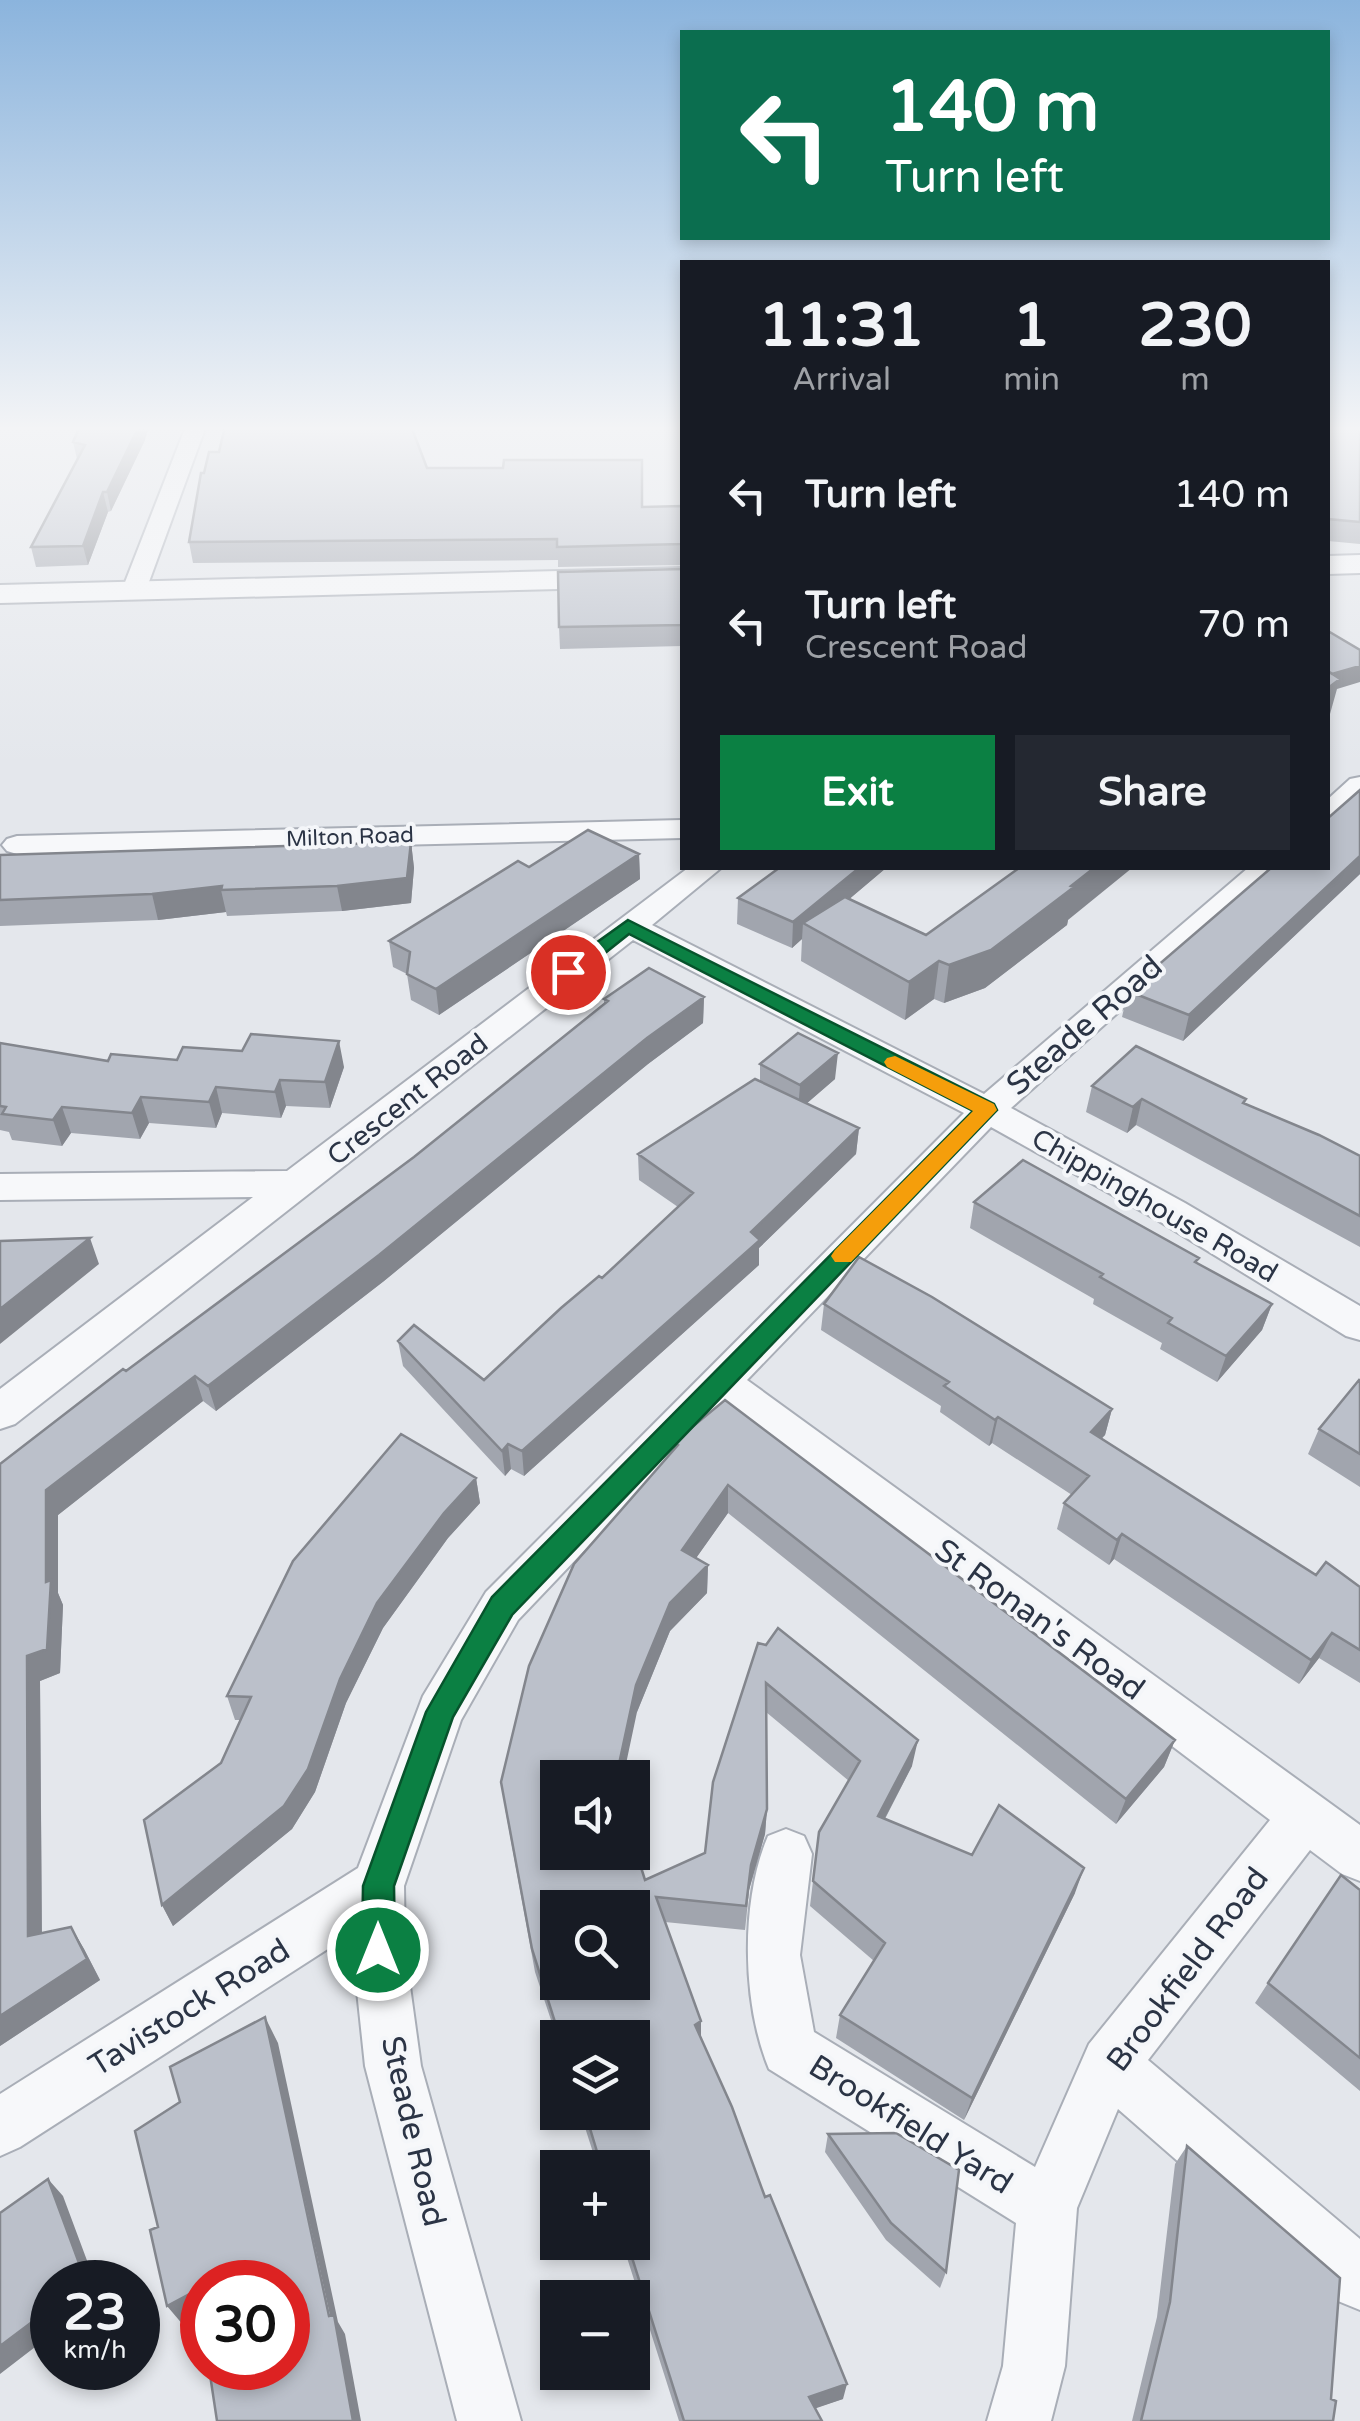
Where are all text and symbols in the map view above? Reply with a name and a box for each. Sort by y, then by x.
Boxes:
text: 140 m [885,66,1099,150]
icon: left [720,70,850,200]
text: Turn left [885,151,1064,205]
text: 11:31 [758,290,925,362]
text: 1 [1013,290,1050,362]
text: 230 [1138,290,1252,362]
text: Arrival [792,361,891,399]
text: min [1003,361,1060,399]
text: m [1180,361,1210,399]
icon: left [720,468,775,523]
text: Turn left [805,472,956,518]
text: 140 m [1174,472,1290,518]
text: Turn left [805,583,956,629]
icon: left [720,598,775,653]
text: 70 m [1198,602,1290,648]
text: Crescent Road [805,629,1027,667]
button: Exit [720,735,995,850]
button: Share [1015,735,1290,850]
street label: Milton Road [286,822,414,852]
pin [526,930,611,1015]
icon: arrive [541,945,596,1000]
street label: Steade Road [999,948,1170,1104]
street label: Crescent Road [320,1026,495,1173]
street label: Chippinghouse Road [1025,1121,1284,1290]
street label: St Ronan's Road [927,1531,1152,1709]
map controls [540,1760,650,2390]
button: sound [540,1760,650,1870]
street label: Brookfield Road [1099,1860,1277,2079]
button: search [540,1890,650,2000]
position arrow [326,1898,430,2002]
street label: Tavistock Road [82,1931,297,2085]
button: layers [540,2020,650,2130]
street label: Steade Road [373,2032,453,2230]
street label: Brookfield Yard [802,2047,1019,2203]
button: + [540,2150,650,2260]
speed limit sign: 30 [180,2260,310,2390]
button: − [540,2280,650,2390]
text: 23 [64,2283,126,2343]
text: km/h [64,2335,126,2365]

